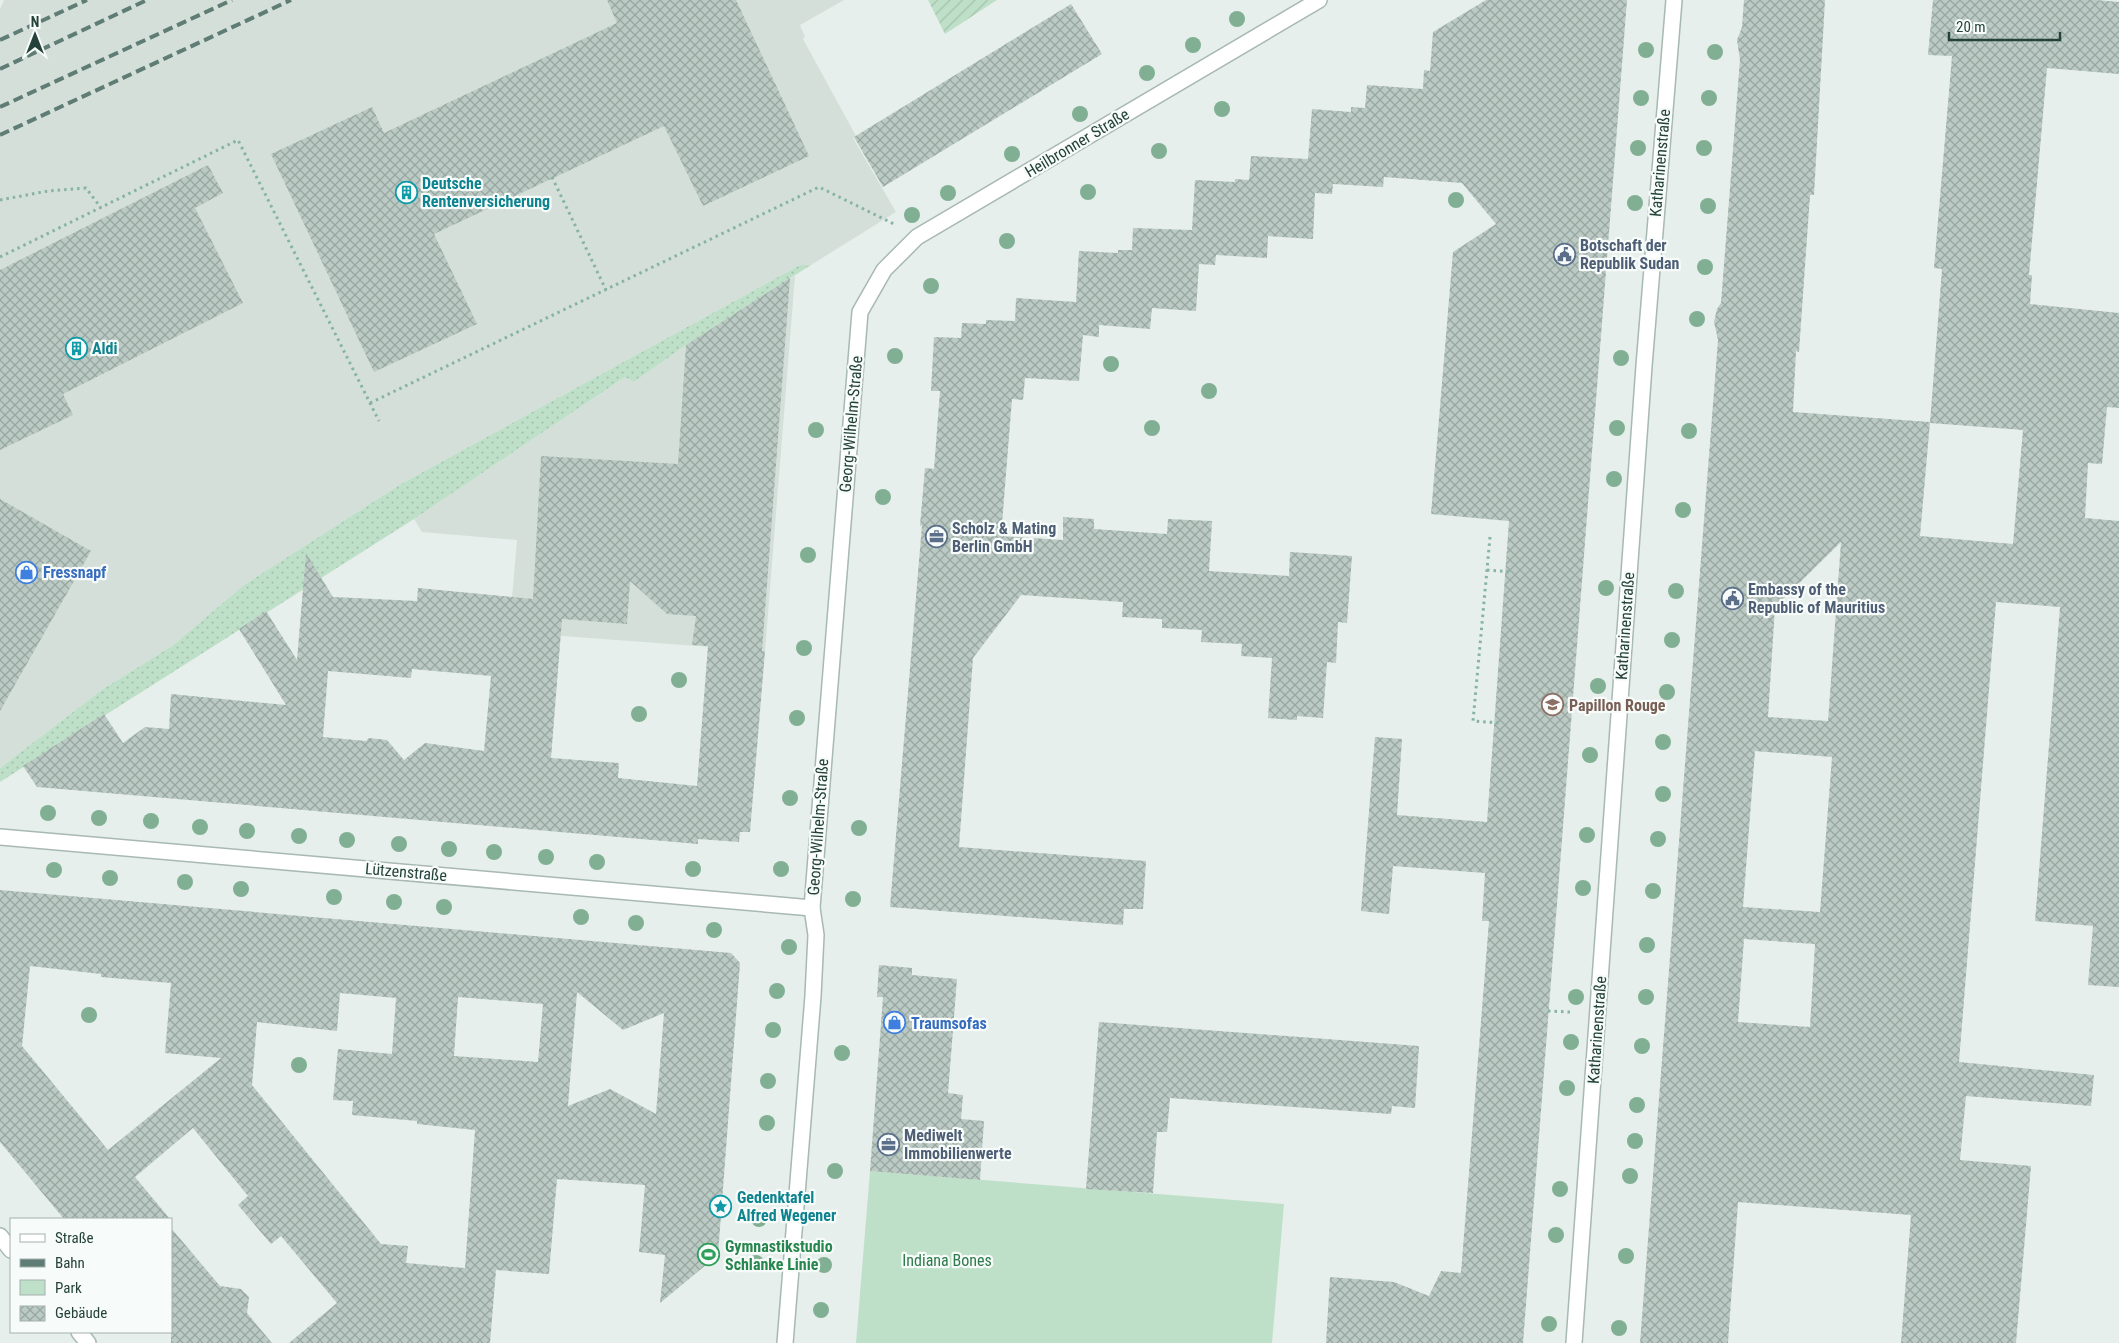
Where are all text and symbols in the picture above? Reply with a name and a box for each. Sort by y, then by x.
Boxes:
north arrow [10,10,60,60]
scale bar [1949,10,2060,42]
text: N [31,14,39,30]
text: 20 m [1956,18,1986,36]
street label: Heilbronner Straße [1022,104,1132,182]
street label: Katharinenstraße [1646,108,1674,218]
place label: Deutsche Rentenversicherung [422,174,550,211]
building icon: Deutsche Rentenversicherung [394,180,418,204]
place label: Botschaft der Republik Sudan [1580,236,1680,273]
public building icon: Botschaft der Republik Sudan [1552,242,1576,266]
building icon: Aldi [64,336,88,360]
place label: Aldi [92,339,118,358]
street label: Georg-Wilhelm-Straße [836,355,866,493]
place label: Scholz & Mating Berlin GmbH [952,519,1056,556]
office icon: Scholz & Mating Berlin GmbH [924,525,948,549]
shop icon: Fressnapf [15,560,39,584]
place label: Fressnapf [43,563,107,582]
street label: Katharinenstraße [1612,571,1638,681]
place label: Embassy of the Republic of Mauritius [1748,580,1885,617]
public building icon: Embassy of the Republic of Mauritius [1720,586,1744,610]
school or university icon: Papillon Rouge [1541,693,1565,717]
place label: Papillon Rouge [1569,696,1666,715]
street label: Georg-Wilhelm-Straße [804,758,832,896]
street label: Lützenstraße [364,859,448,885]
street label: Katharinenstraße [1584,975,1610,1085]
shop icon: Traumsofas [883,1011,907,1035]
place label: Traumsofas [911,1014,987,1033]
place label: Mediwelt Immobilienwerte [904,1126,1012,1163]
office icon: Mediwelt Immobilienwerte [876,1132,900,1156]
place label: Gedenktafel Alfred Wegener [737,1188,836,1225]
place icon: Gedenktafel Alfred Wegener [709,1194,733,1218]
legend [10,1218,172,1333]
text: Straße [55,1229,94,1247]
place label: Gymnastikstudio Schlanke Linie [725,1237,833,1274]
sports icon: Gymnastikstudio Schlanke Linie [697,1243,721,1267]
park label: Indiana Bones [902,1251,992,1270]
text: Bahn [55,1254,85,1272]
text: Park [55,1279,82,1297]
text: Gebäude [55,1304,107,1322]

